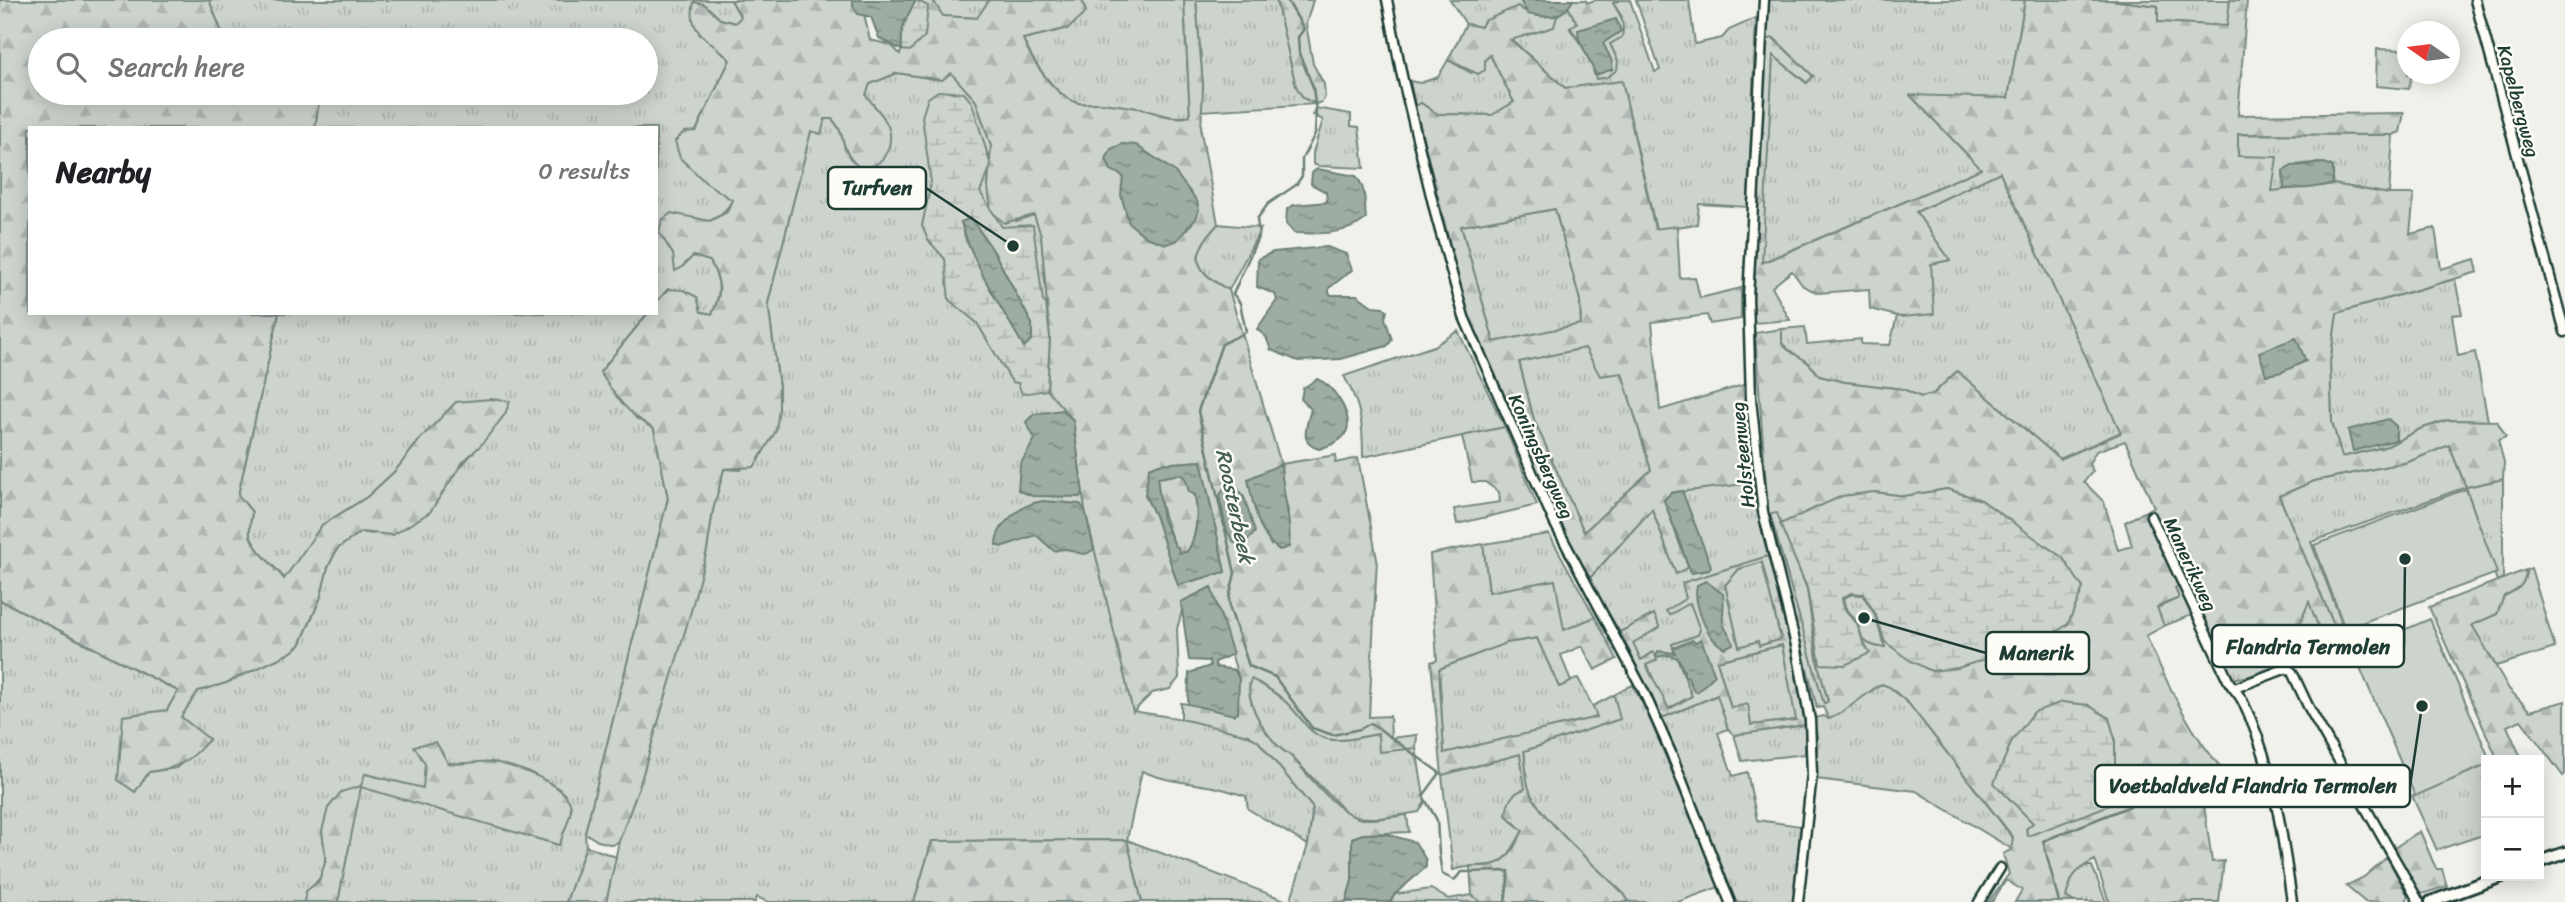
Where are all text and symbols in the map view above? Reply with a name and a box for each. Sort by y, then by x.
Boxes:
north arrow [2397,21,2460,84]
search box [28,28,658,105]
street label: Kapelbergweg [2488,41,2550,162]
text: Search here [108,44,245,90]
icon: search [52,48,90,86]
text: Nearby [56,145,151,199]
text: 0 results [538,151,630,192]
callout: Turfven [828,167,926,209]
text: Turfven [842,169,913,207]
street label: Koningsbergweg [1499,388,1584,524]
street label: Holsteenweg [1721,400,1764,510]
water label: Roosterbeek [1204,445,1266,569]
street label: Manerikweg [2154,512,2227,617]
callout: Flandria Termolen [2212,625,2404,667]
text: Flandria Termolen [2225,628,2391,666]
callout: Manerik [1986,632,2089,674]
text: Manerik [1998,634,2075,672]
map controls [2481,755,2544,881]
button: + [2481,755,2544,818]
callout: Voetbaldveld Flandria Termolen [2095,765,2410,807]
text: Voetbaldveld Flandria Termolen [2109,767,2398,805]
button: − [2481,818,2544,881]

